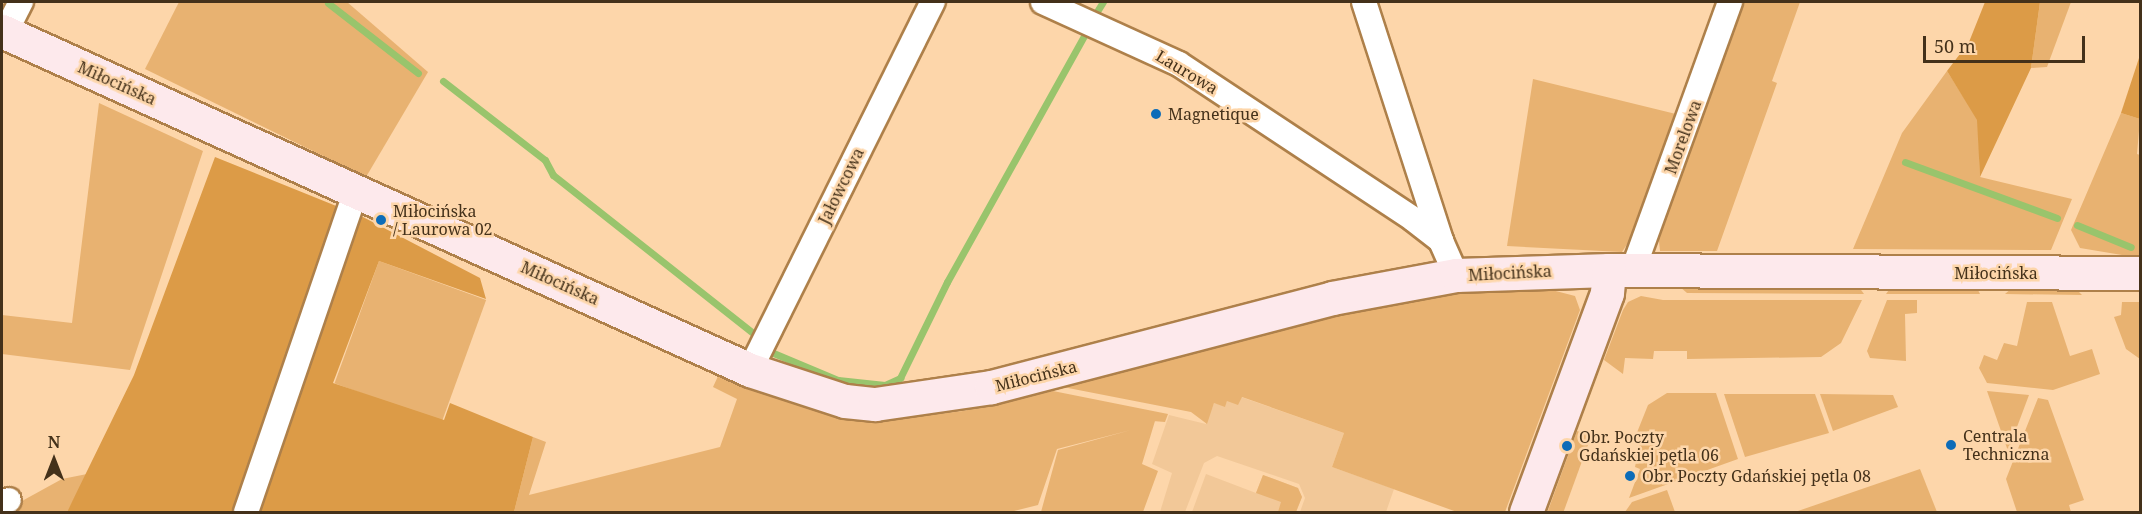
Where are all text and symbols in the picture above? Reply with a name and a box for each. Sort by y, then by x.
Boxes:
scale bar [1926,24,2088,62]
text: 50 m [1934,34,1976,58]
street label: Laurowa [1153,46,1221,98]
street label: Miłocińska [75,57,159,109]
street label: Morelowa [1661,97,1705,177]
place label: Magnetique [1168,104,1259,124]
marker: Magnetique [1149,107,1163,121]
street label: Jałowcowa [814,145,868,227]
place label: Miłocińska / Laurowa 02 [393,201,493,239]
marker: Miłocińska / Laurowa 02 [374,213,388,227]
street label: Miłocińska [518,257,602,309]
street label: Miłocińska [1468,261,1552,285]
street label: Miłocińska [1954,263,2038,283]
street label: Miłocińska [993,357,1079,395]
place label: Centrala Techniczna [1963,426,2049,464]
place label: Obr. Poczty Gdańskiej pętla 06 [1579,427,1719,465]
north arrow [24,430,84,490]
text: N [48,431,60,453]
marker: Centrala Techniczna [1944,438,1958,452]
marker: Obr. Poczty Gdańskiej pętla 06 [1560,439,1574,453]
place label: Obr. Poczty Gdańskiej pętla 08 [1642,466,1871,486]
marker: Obr. Poczty Gdańskiej pętla 08 [1623,469,1637,483]

